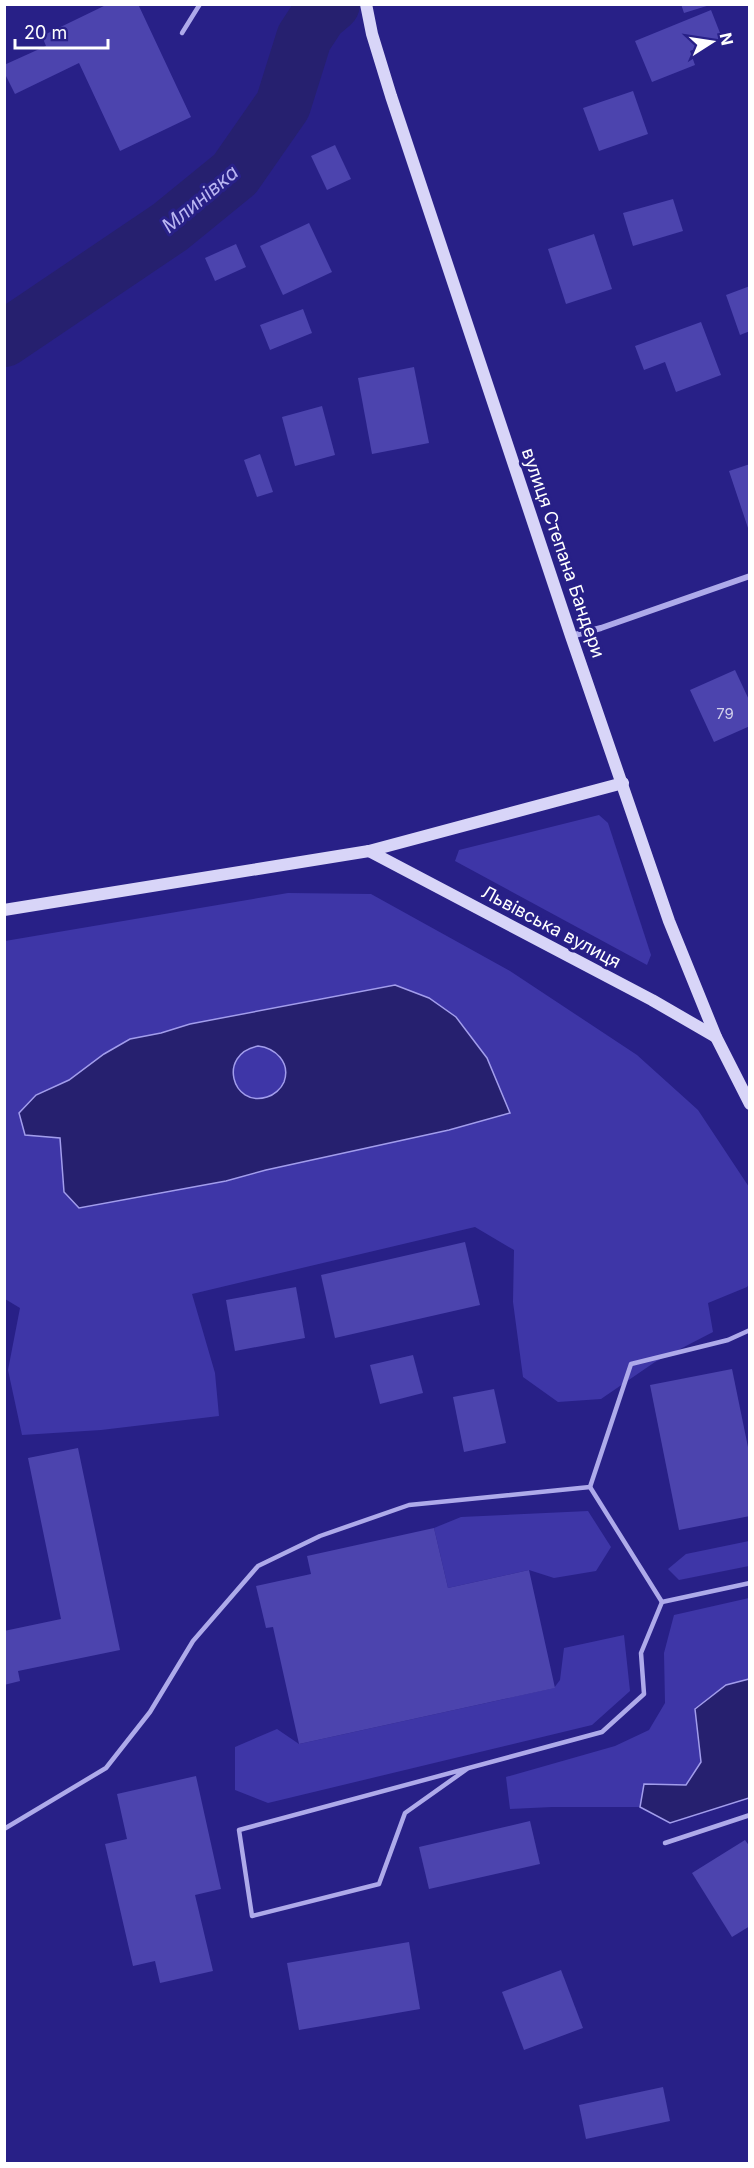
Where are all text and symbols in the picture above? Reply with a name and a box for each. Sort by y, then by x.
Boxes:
scale bar [15,12,108,50]
north arrow [682,12,742,72]
text: 20 m [24,22,67,43]
text: N [716,31,738,47]
water label: Млинівка [157,160,243,238]
street label: вулиця Степана Бандери [518,445,609,660]
house number: 79 [716,704,734,723]
street label: Львівська вулиця [478,881,624,972]

